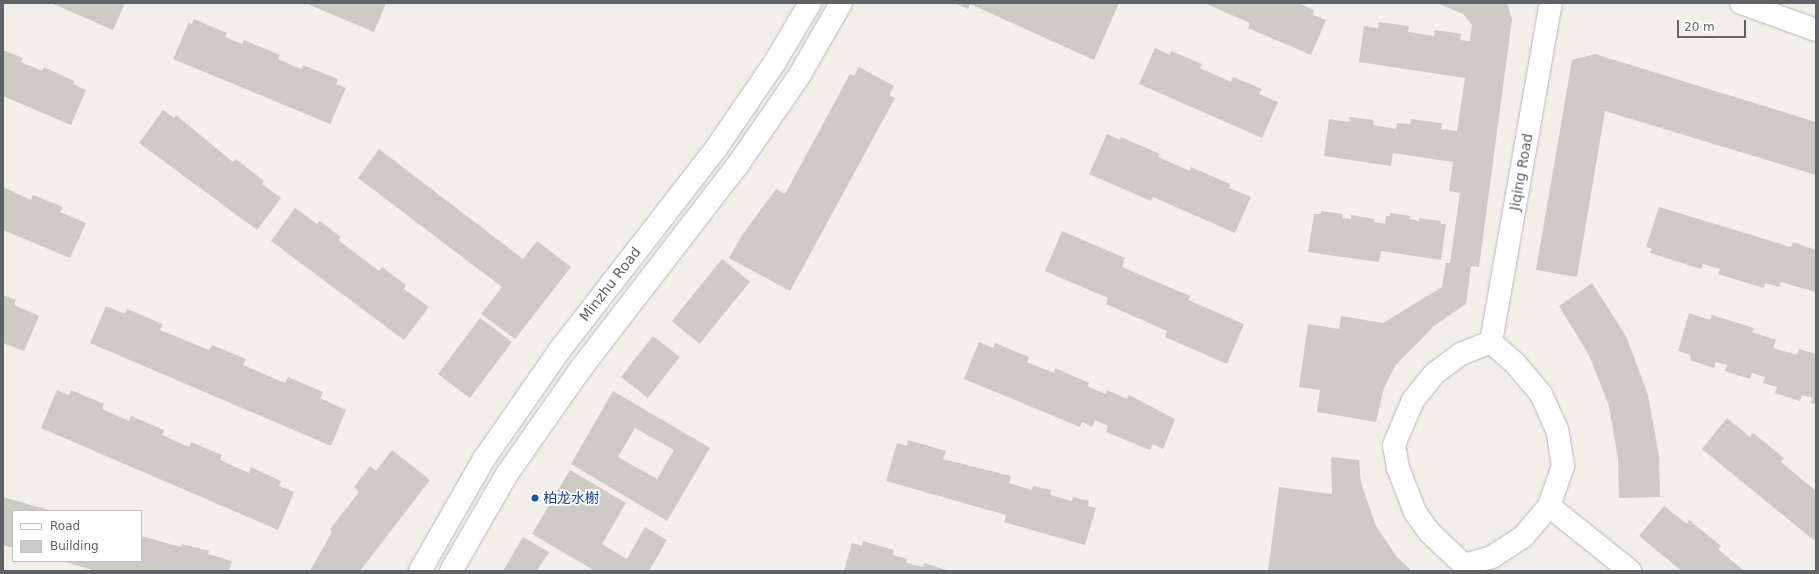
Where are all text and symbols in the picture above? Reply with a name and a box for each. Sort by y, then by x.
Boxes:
scale bar [1679,12,1748,38]
text: 20 m [1684,20,1715,34]
street label: Jiqing Road [1506,132,1536,212]
street label: Minzhu Road [576,244,644,324]
place label: 柏龙水榭 [543,490,599,506]
marker: 柏龙水榭 [530,493,540,503]
legend [12,510,142,562]
text: Road [50,519,80,533]
text: Building [50,539,99,553]

